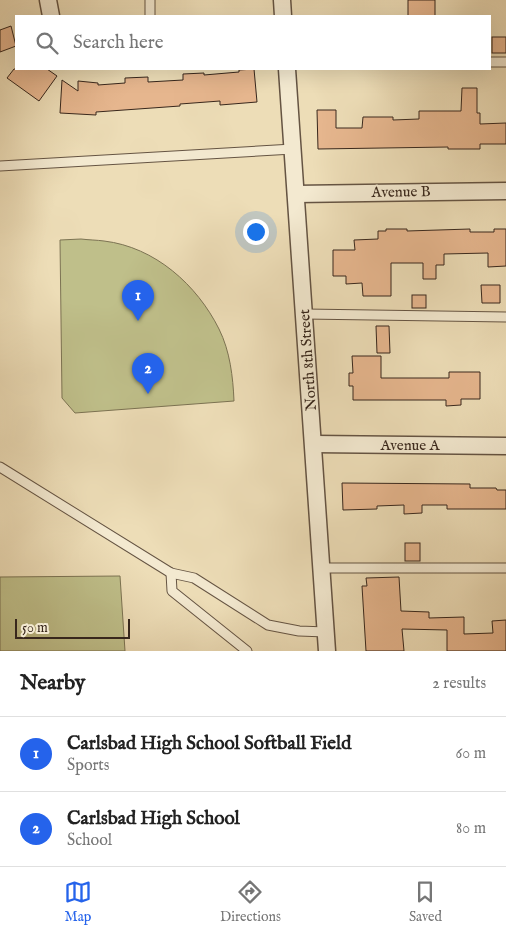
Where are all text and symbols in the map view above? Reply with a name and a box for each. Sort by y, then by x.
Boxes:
search box [15,15,491,70]
icon: search [33,29,61,57]
text: Search here [73,31,164,55]
street label: Avenue B [370,182,431,202]
your location [243,219,269,245]
pin: 1 [122,280,154,321]
street label: North 8th Street [295,308,321,412]
pin: 2 [132,353,164,394]
street label: Avenue A [379,436,440,455]
scale bar [15,616,130,639]
text: 50 m [22,619,48,637]
text: Nearby [20,670,85,697]
text: 2 results [432,674,486,694]
text: Carlsbad High School Softball Field [67,732,351,756]
text: 1 [33,744,39,764]
text: 60 m [456,744,486,764]
text: Sports [67,756,109,776]
text: Carlsbad High School [67,807,240,831]
text: 2 [32,819,40,839]
text: 80 m [456,819,486,839]
text: School [67,831,112,851]
tab: Map [64,878,92,926]
tab: Directions [220,878,281,926]
tab: Saved [409,878,442,926]

